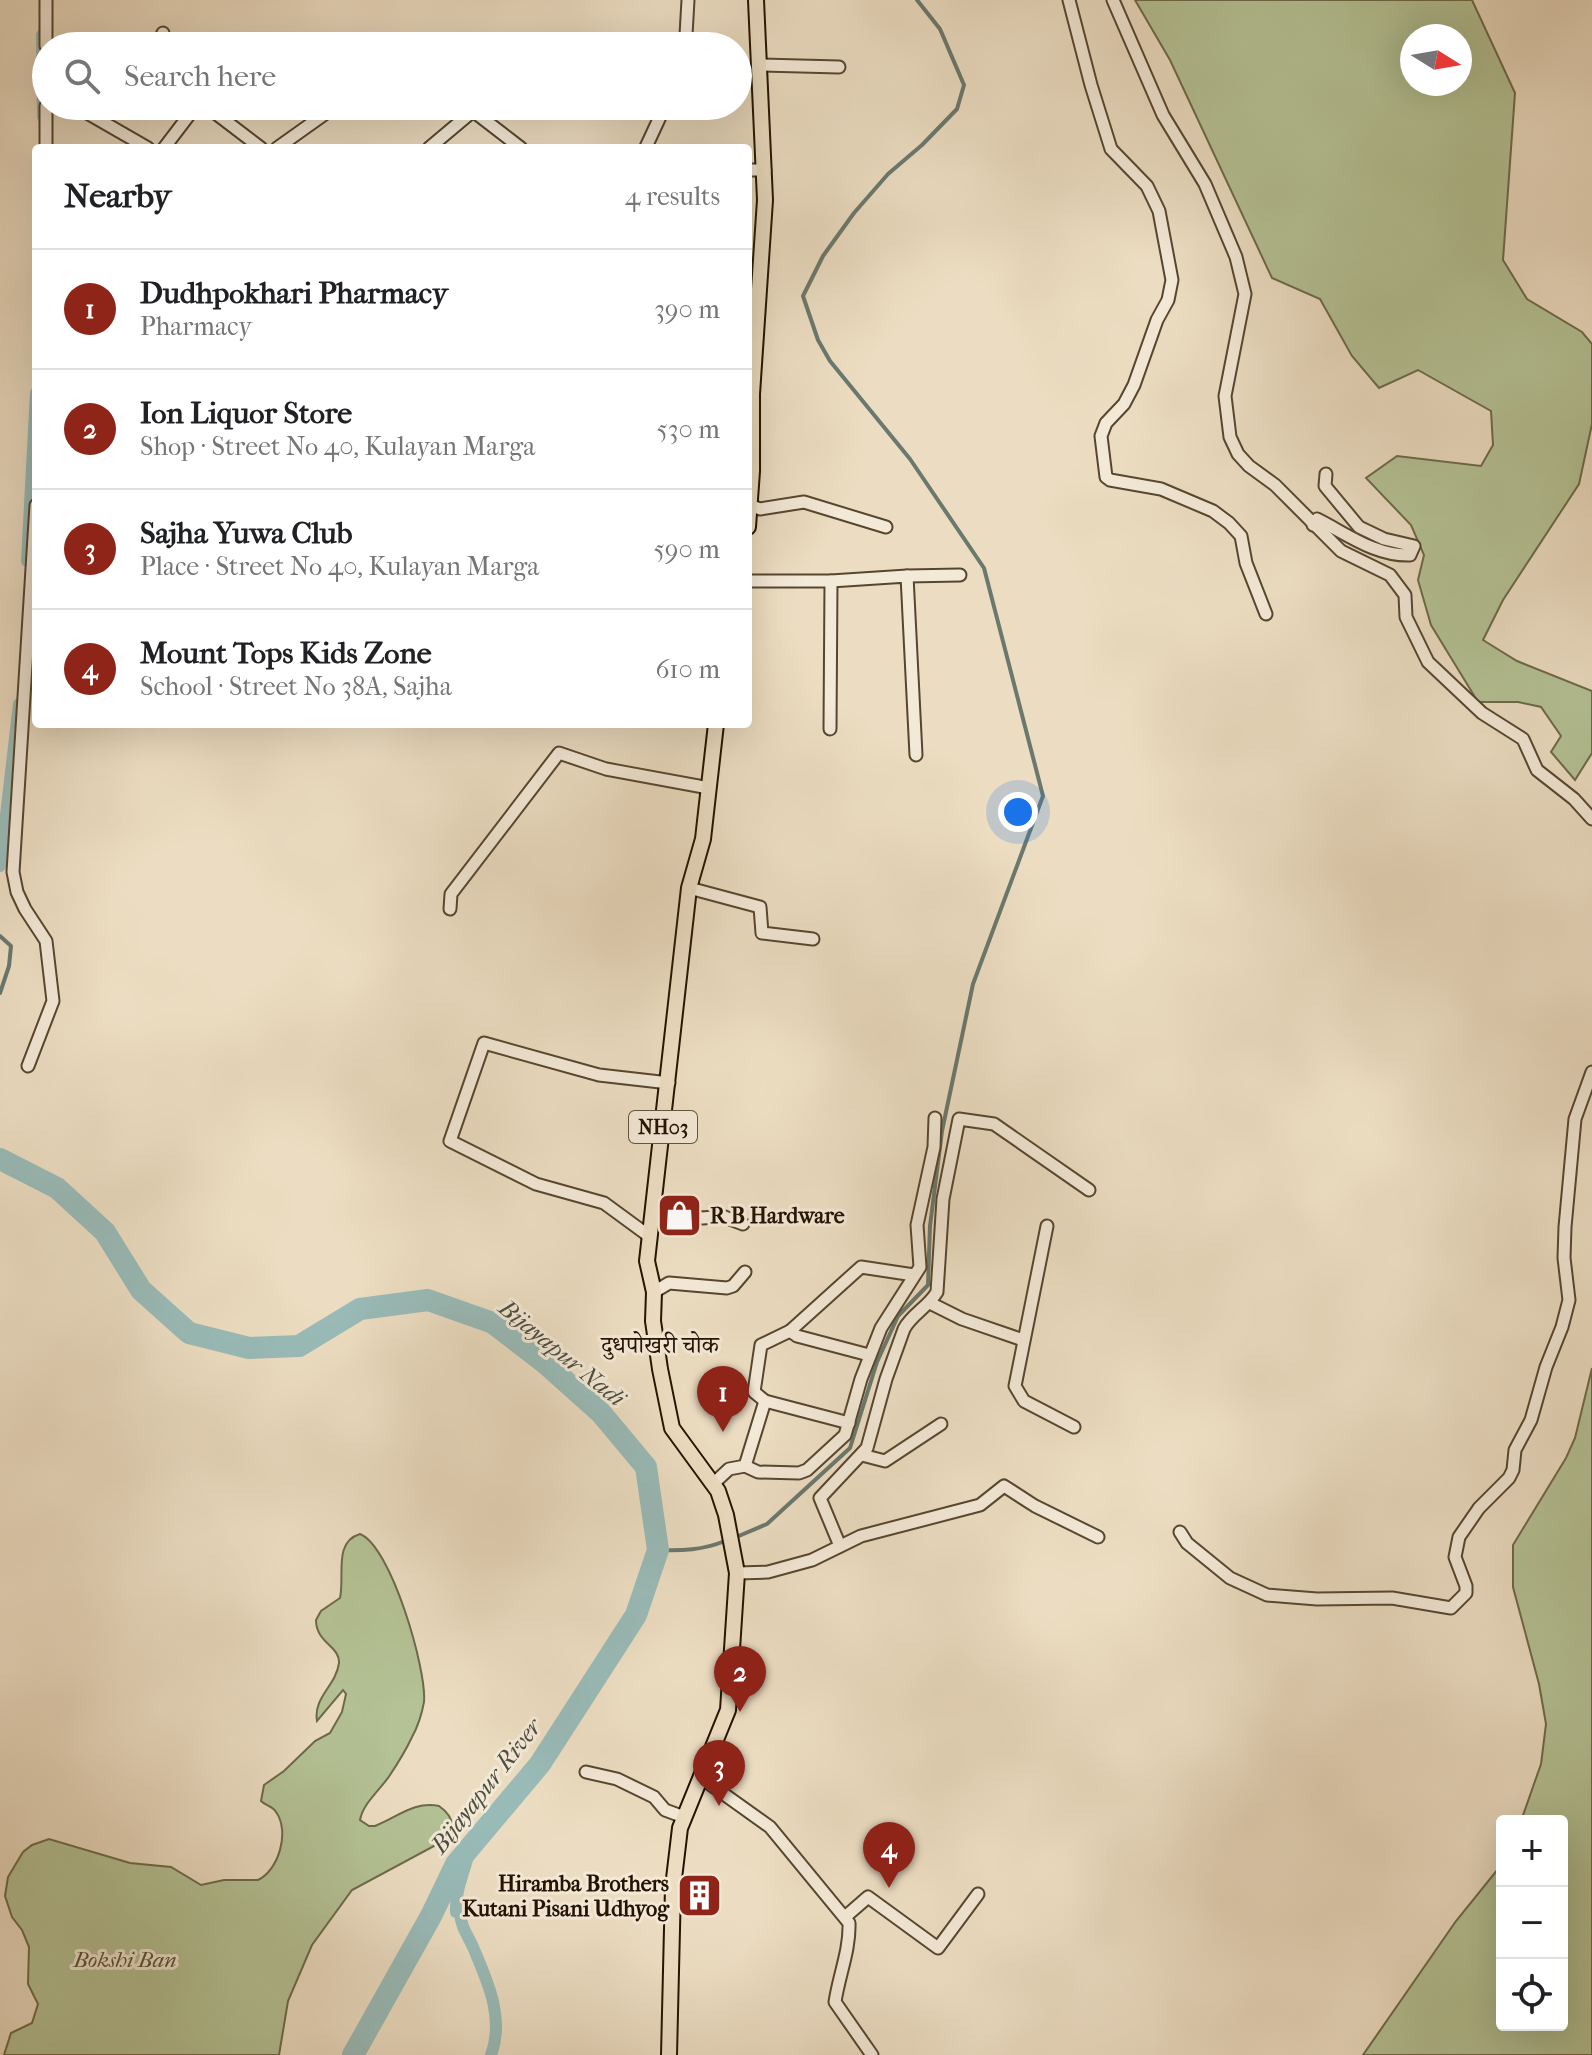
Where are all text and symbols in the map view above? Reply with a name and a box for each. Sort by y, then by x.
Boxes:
north arrow [1400,24,1472,96]
search box [32,32,752,120]
icon: search [60,54,104,98]
text: Search here [124,59,276,94]
text: Nearby [64,176,171,216]
text: 4 results [625,181,720,212]
text: Dudhpokhari Pharmacy [140,276,448,311]
text: 1 [85,294,95,325]
text: 390 m [654,294,720,325]
text: Pharmacy [140,311,252,342]
text: Ion Liquor Store [140,396,352,431]
text: 2 [83,414,97,445]
text: 530 m [657,414,720,445]
text: Shop · Street No 40, Kulayan Marga [140,431,535,462]
text: Sajha Yuwa Club [140,516,352,551]
text: 3 [85,534,95,565]
text: 590 m [654,534,720,565]
text: Place · Street No 40, Kulayan Marga [140,551,539,582]
text: Mount Tops Kids Zone [140,636,432,671]
text: 4 [82,654,98,685]
text: 610 m [655,654,720,685]
text: School · Street No 38A, Sajha [140,671,452,702]
your location [998,792,1038,832]
road number: NH03 [629,1111,697,1143]
shop icon: R B Hardware [655,1191,703,1239]
place label: R B Hardware [710,1203,845,1229]
water label: Bijayapur Nadi [492,1292,632,1414]
district label: दुधपोखरी चोक [600,1331,721,1360]
pin: 1 [697,1366,749,1432]
pin: 2 [714,1646,766,1712]
water label: Bijayapur River [424,1712,548,1860]
pin: 3 [693,1740,745,1806]
map controls [1496,1815,1568,2031]
button: + [1496,1815,1568,1887]
pin: 4 [863,1822,915,1888]
place label: Hiramba Brothers Kutani Pisani Udhyog [462,1871,670,1922]
building icon: Hiramba Brothers Kutani Pisani Udhyog [676,1872,724,1920]
button: − [1496,1887,1568,1959]
park label: Bokshi Ban [72,1947,177,1973]
button: locate [1496,1959,1568,2031]

